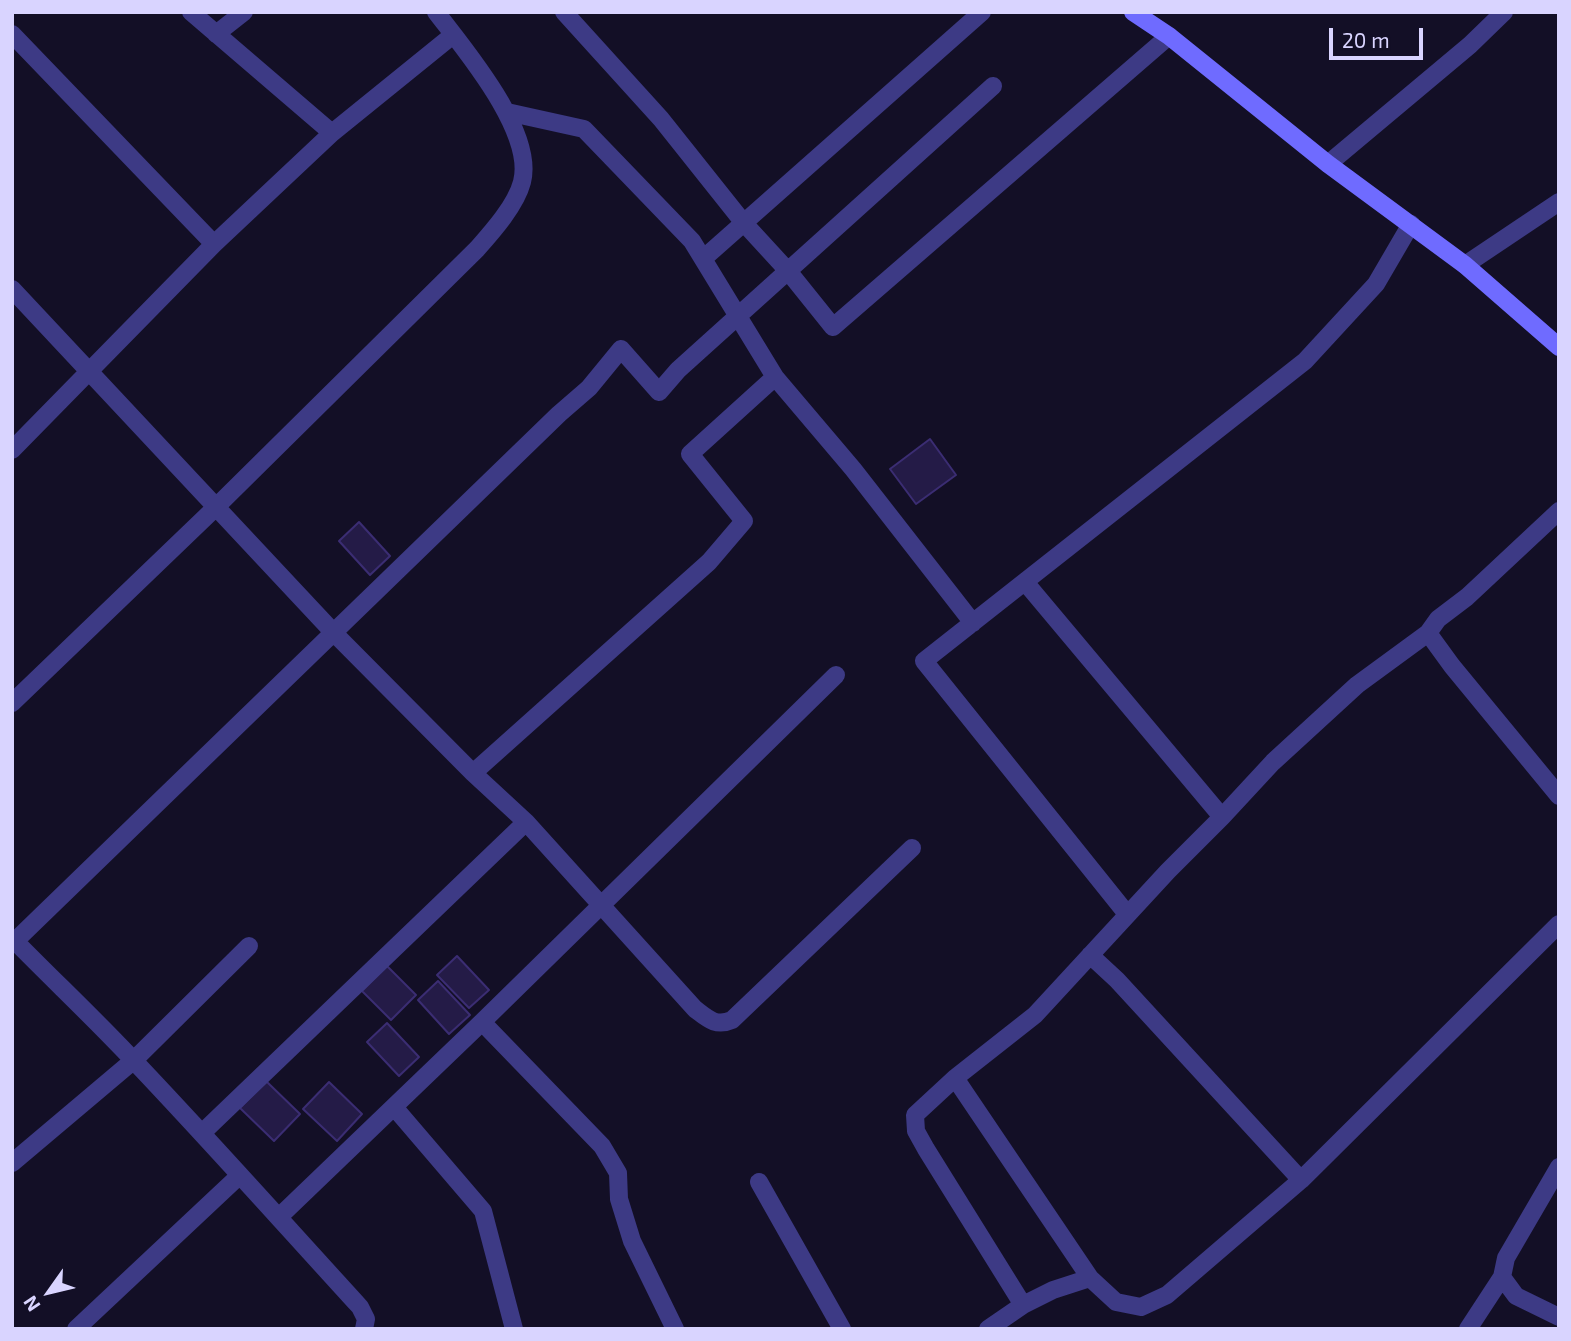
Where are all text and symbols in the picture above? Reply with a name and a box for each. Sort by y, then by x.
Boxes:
scale bar [1333,14,1428,58]
text: 20 m [1342,27,1390,52]
north arrow [14,1257,84,1327]
text: N [18,1292,45,1316]

